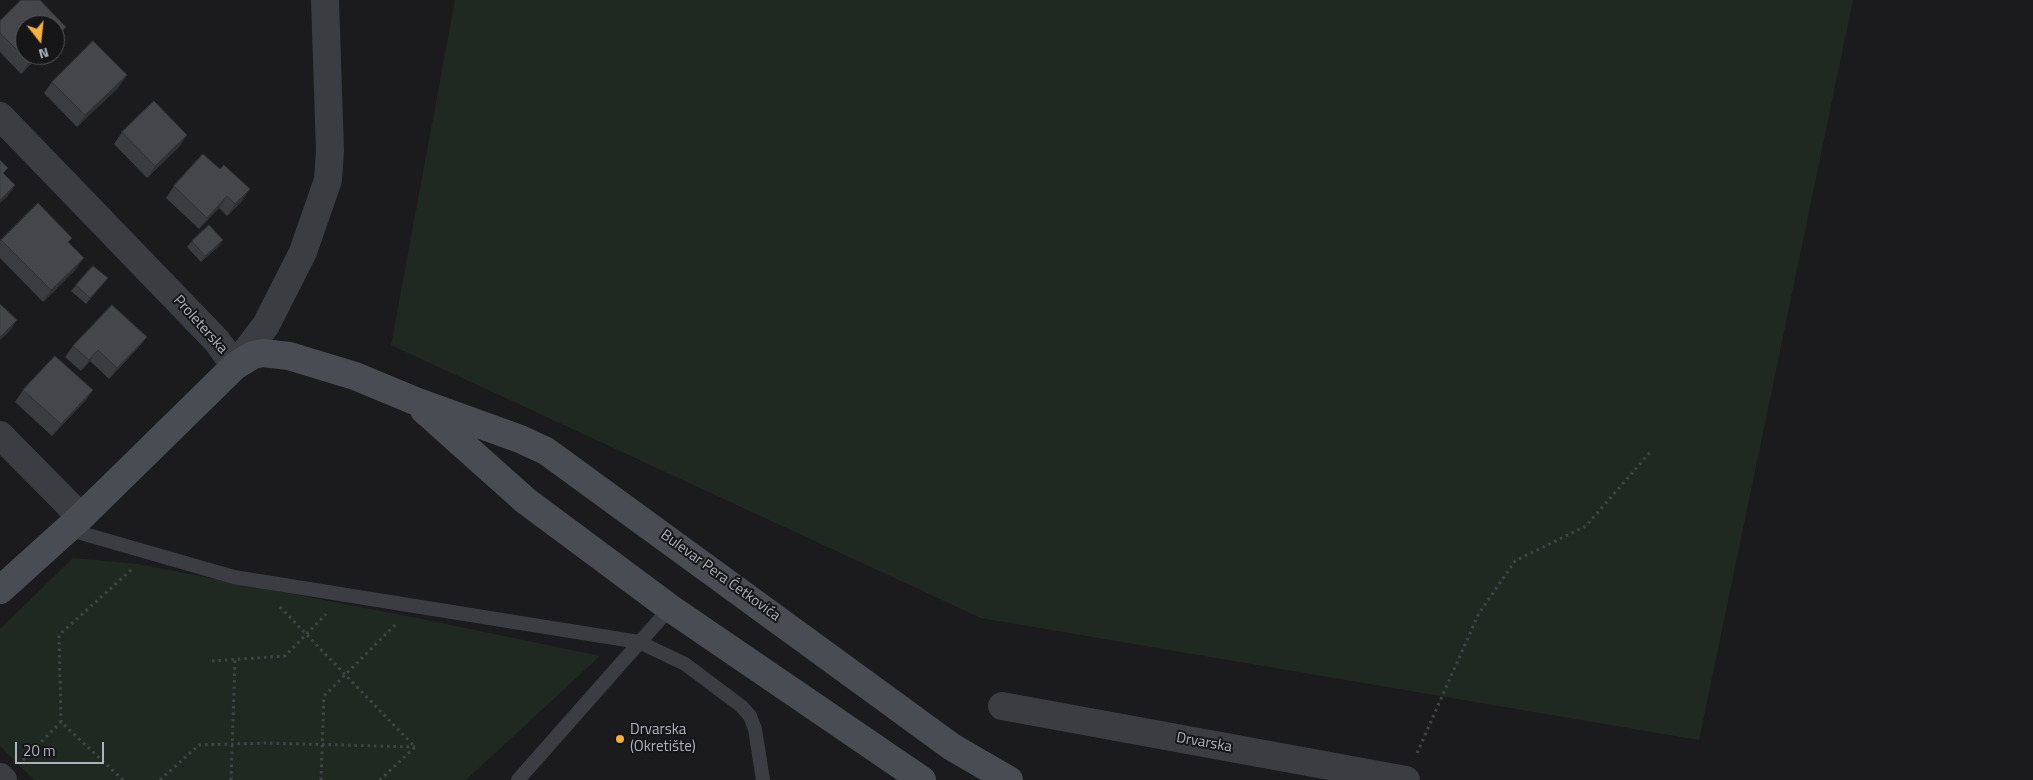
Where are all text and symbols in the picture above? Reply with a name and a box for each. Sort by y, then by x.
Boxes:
north arrow [15,15,65,65]
text: N [36,43,52,65]
street label: Proleterska [169,292,231,358]
street label: Bulevar Pera Ćetkovića [657,526,783,626]
place label: Drvarska (Okretište) [630,721,696,756]
street label: Drvarska [1175,729,1233,757]
scale bar [18,732,106,764]
marker: Drvarska (Okretište) [614,733,626,745]
text: 20 m [23,739,56,762]

